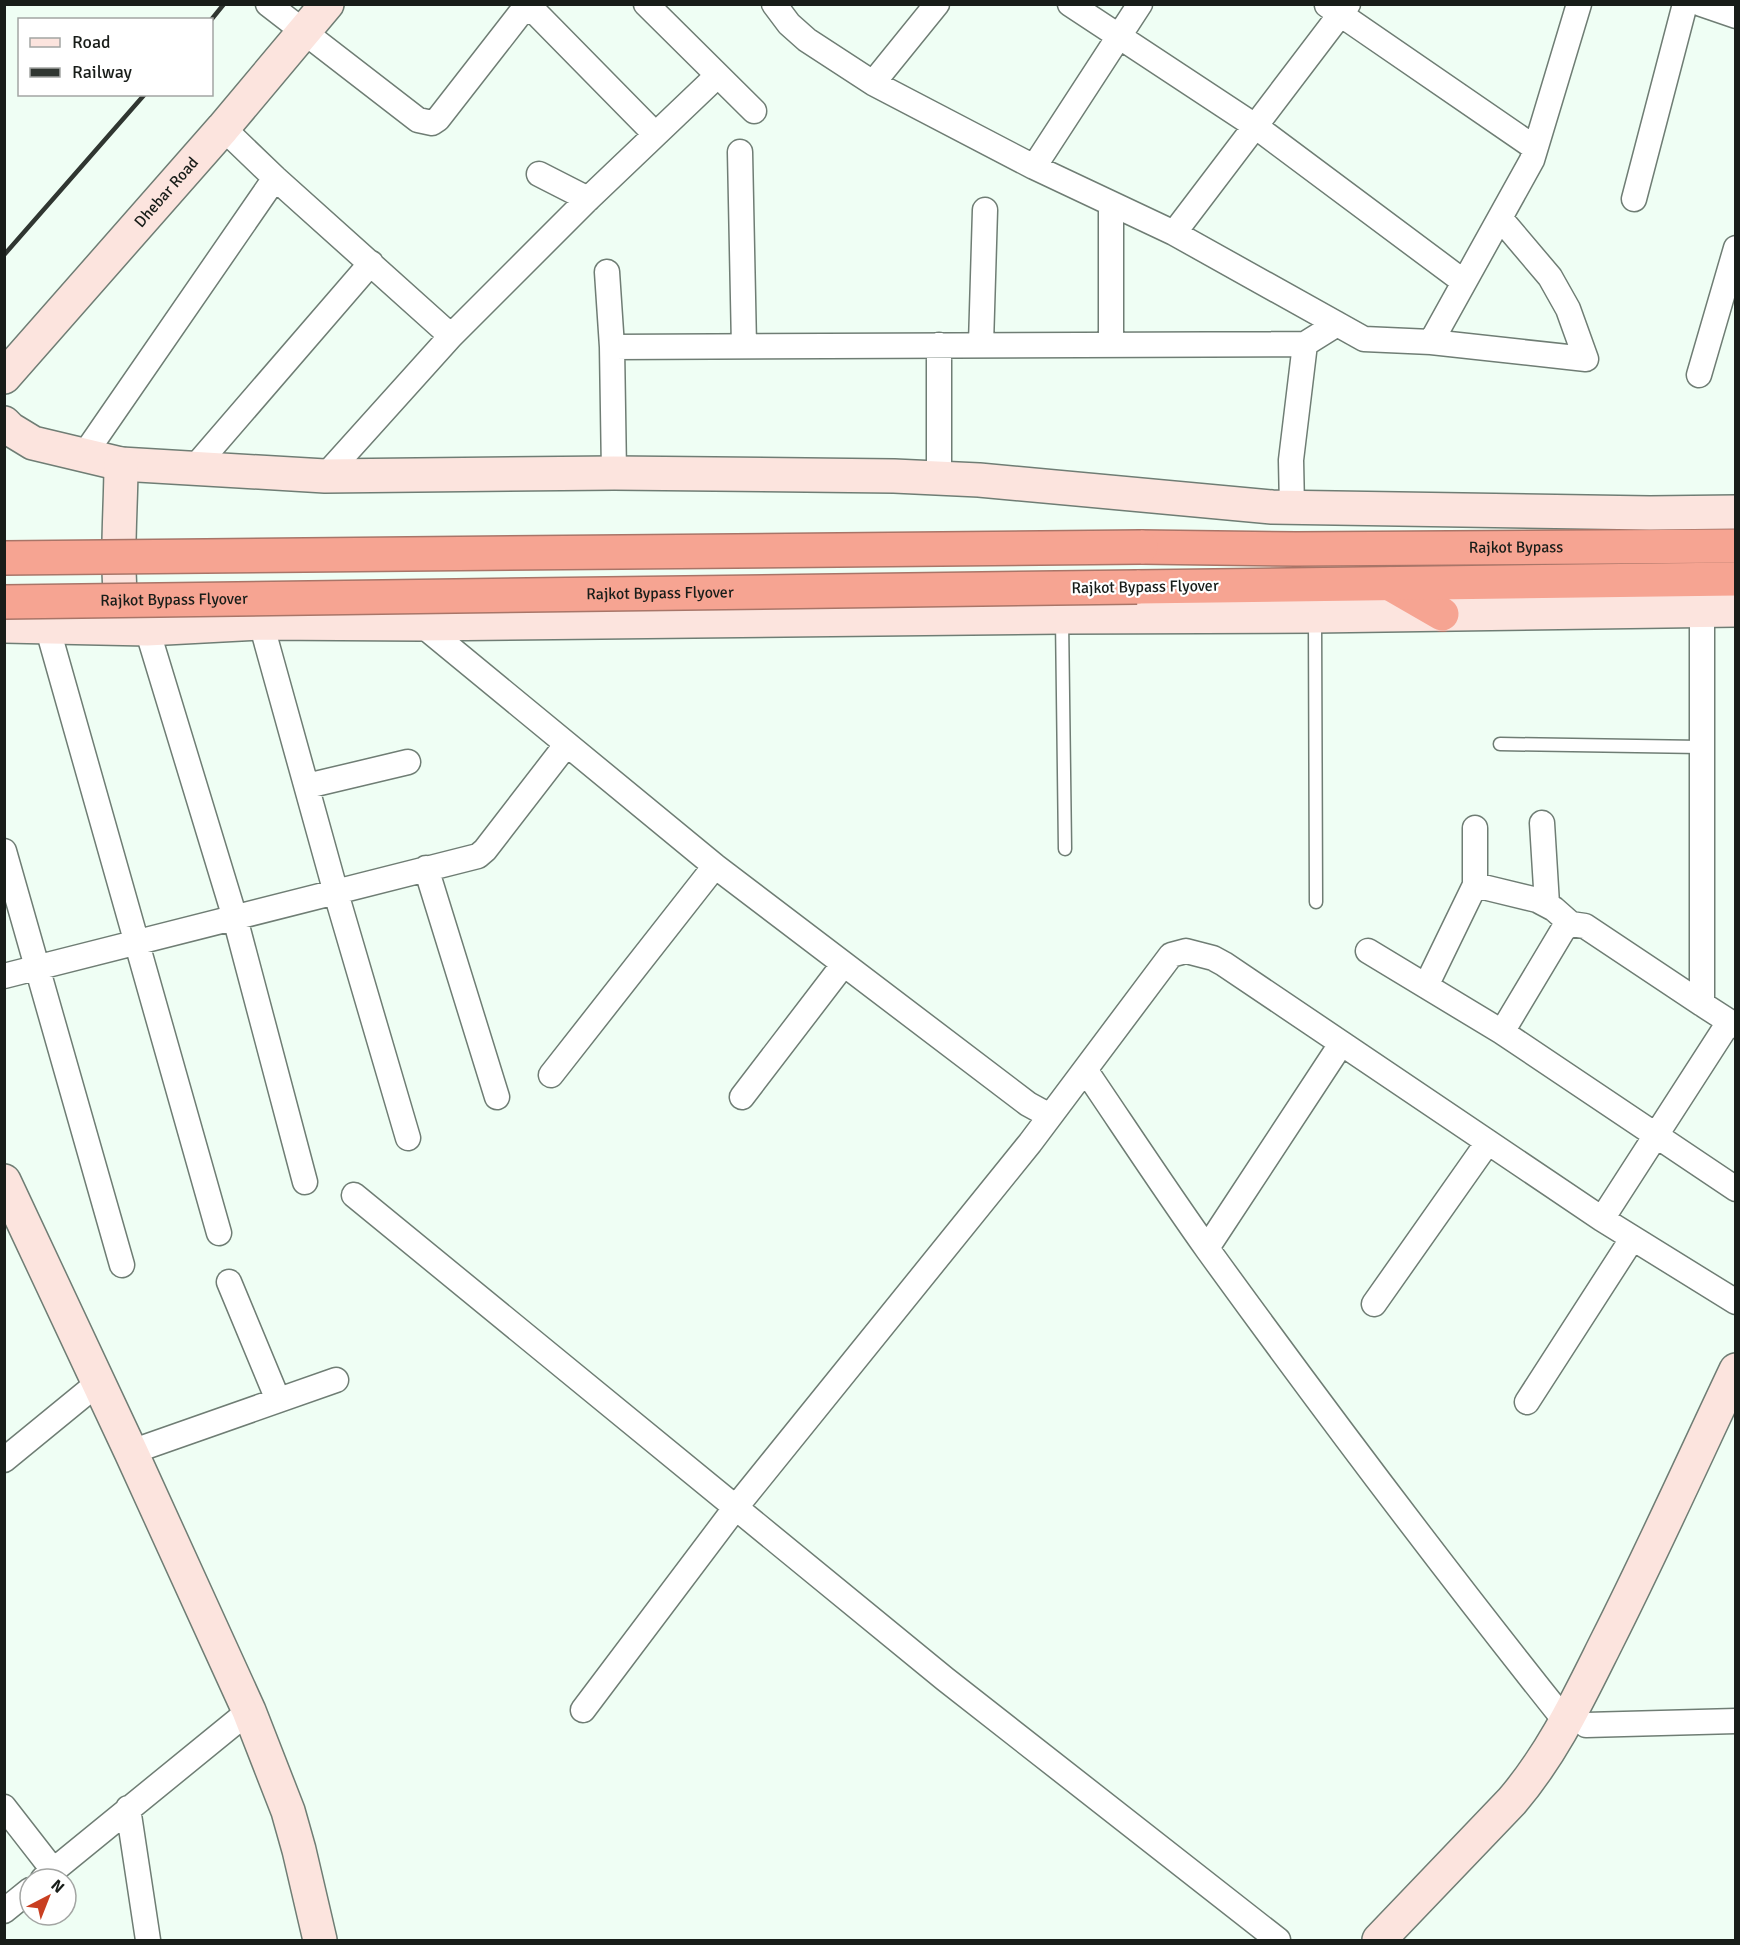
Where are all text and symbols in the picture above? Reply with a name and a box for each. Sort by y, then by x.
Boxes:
legend [18,18,213,96]
text: Road [72,31,111,53]
text: Railway [72,61,133,83]
street label: Dhebar Road [130,153,203,232]
street label: Rajkot Bypass [1469,537,1563,558]
street label: Rajkot Bypass Flyover [1071,576,1219,598]
street label: Rajkot Bypass Flyover [586,582,734,604]
street label: Rajkot Bypass Flyover [100,589,248,611]
north arrow [18,1867,78,1927]
text: N [47,1875,68,1898]

